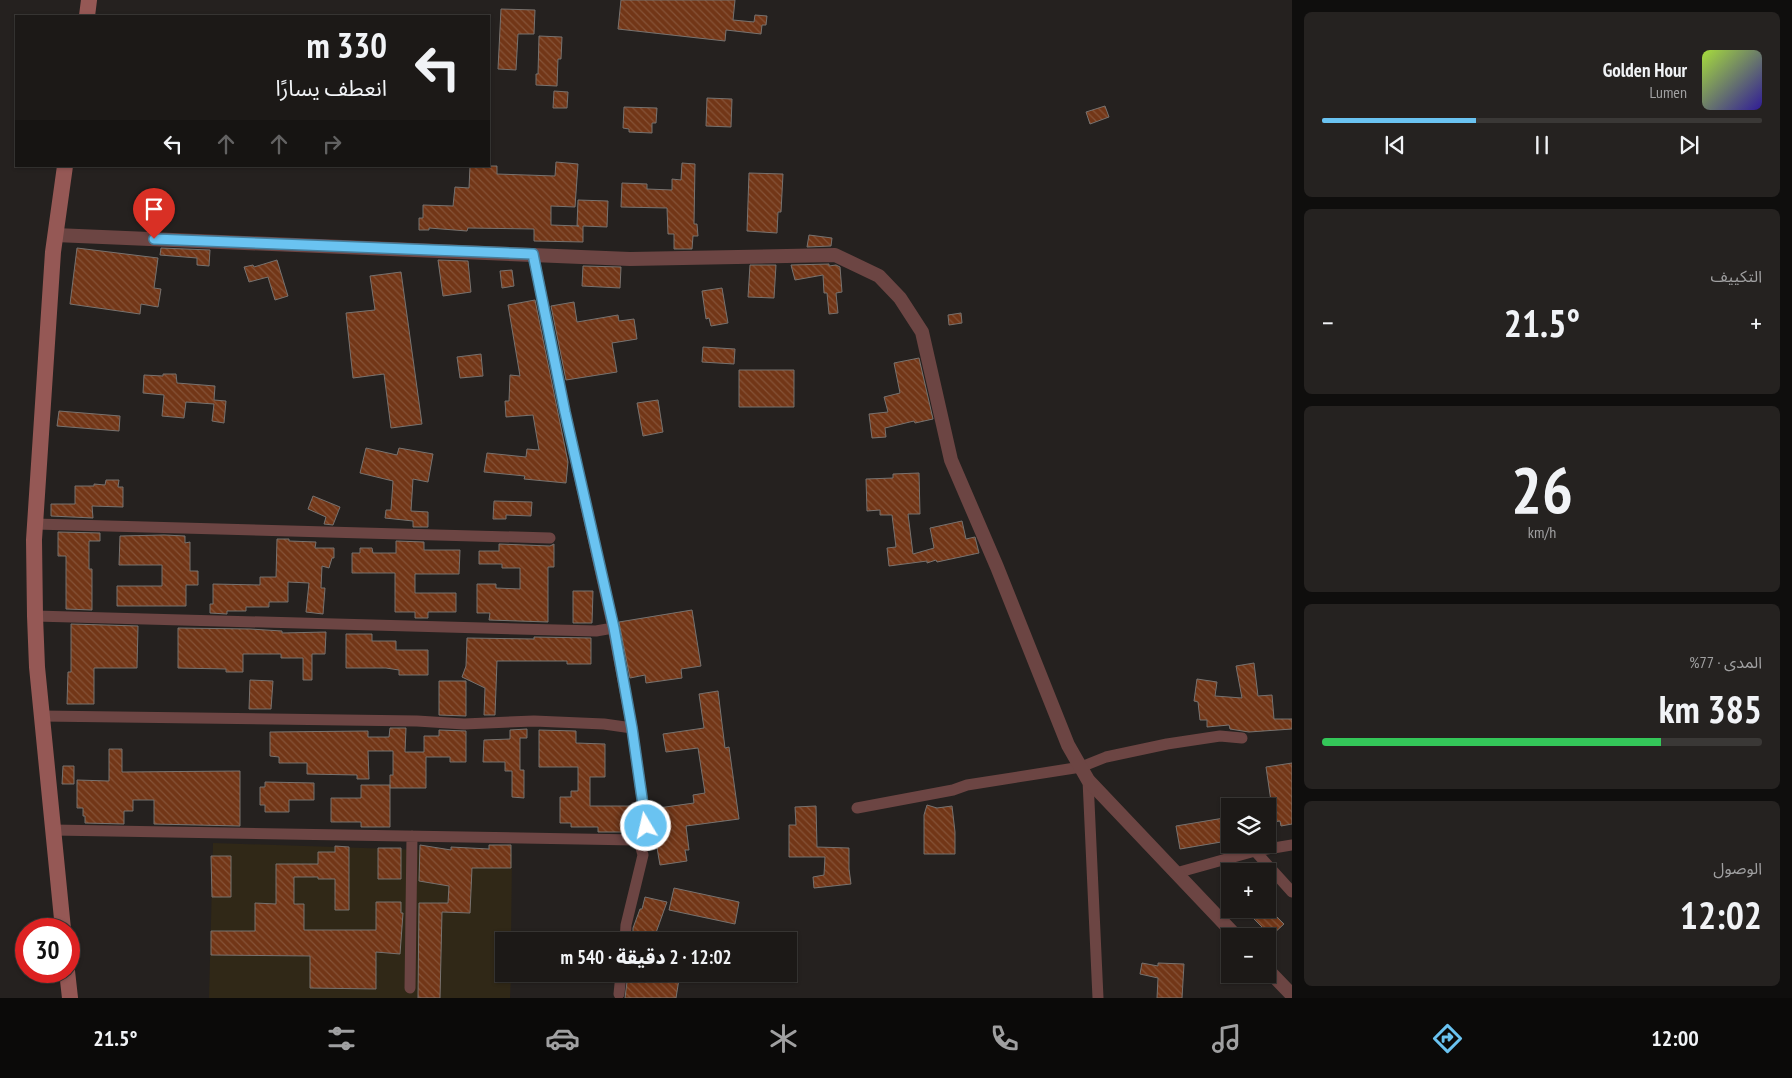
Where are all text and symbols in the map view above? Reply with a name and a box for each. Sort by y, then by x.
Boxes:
text: 330 m [306,22,387,68]
icon: left [405,35,470,100]
text: Golden Hour [1603,58,1687,82]
text: انعطف يسارًا [276,74,387,102]
text: Lumen [1650,82,1687,102]
icon: left [159,130,187,158]
icon: ahead [212,130,240,158]
icon: ahead [265,130,293,158]
icon: right [318,130,346,158]
icon: previous [1381,131,1409,159]
icon: pause [1528,131,1556,159]
icon: next [1675,131,1703,159]
pin [133,188,175,239]
icon: arrive [140,195,168,223]
text: التكييف [1710,266,1762,286]
text: 21.5° [1504,298,1580,347]
text: − [1322,304,1334,341]
text: + [1750,304,1762,341]
text: 26 [1511,447,1573,531]
text: km/h [1528,522,1556,542]
text: المدى · 77% [1689,652,1762,672]
text: 385 km [1659,684,1762,733]
map controls [1221,798,1276,983]
button: layers [1221,798,1276,853]
position arrow [619,799,671,851]
text: الوصول [1713,858,1762,878]
button: + [1221,863,1276,918]
text: 12:02 [1680,890,1762,939]
speed limit sign: 30 [15,918,80,983]
button: − [1221,928,1276,983]
text: 12:02 · 2 دقيقة · 540 m [560,945,732,969]
icon: filters [324,1021,359,1056]
icon: car [545,1021,580,1056]
icon: climate [766,1021,801,1056]
icon: phone [987,1021,1022,1056]
icon: music [1209,1021,1244,1056]
icon: directions [1430,1021,1465,1056]
text: 21.5° [93,1024,137,1052]
text: 12:00 [1651,1024,1699,1052]

